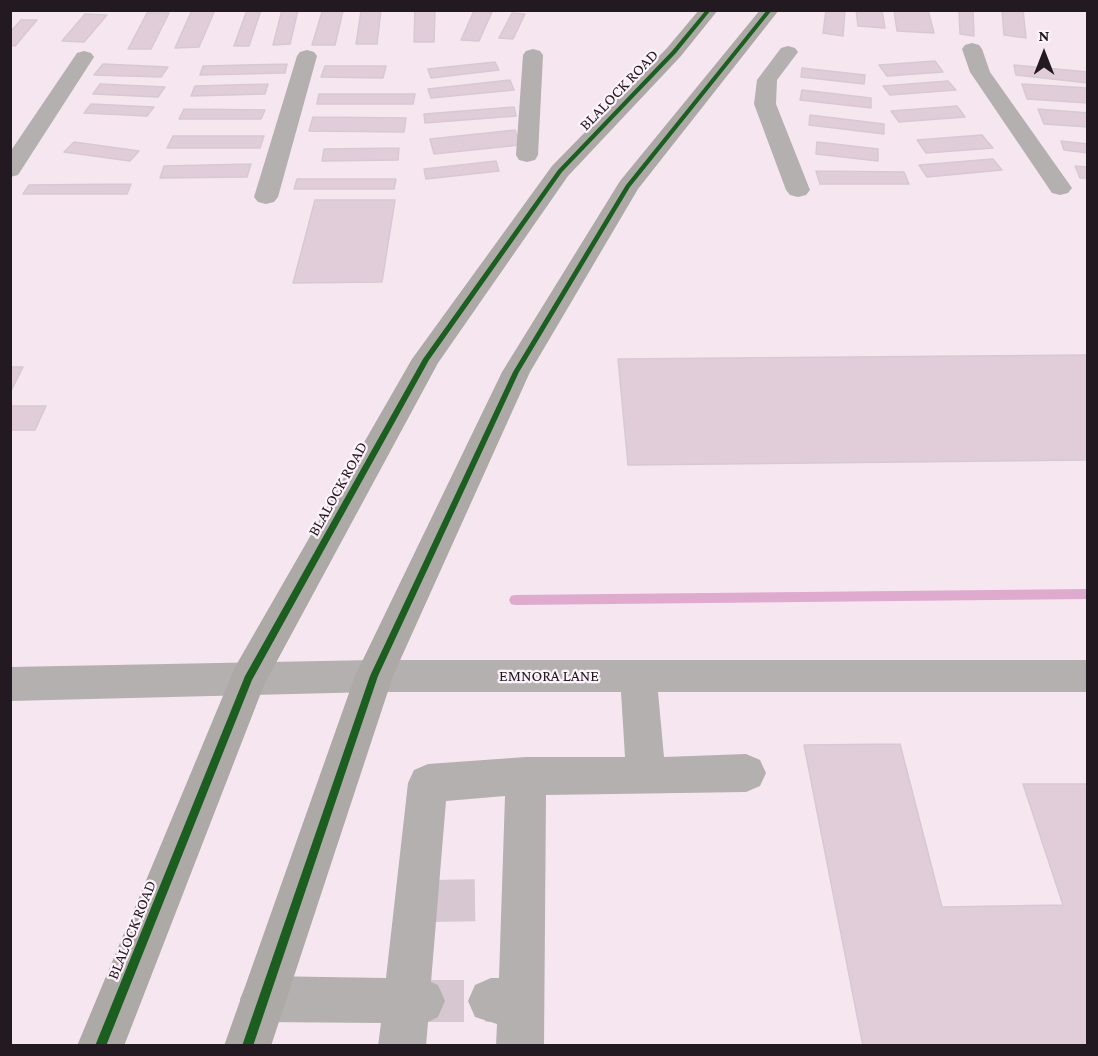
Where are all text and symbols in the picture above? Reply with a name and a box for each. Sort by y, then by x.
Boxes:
north arrow [1014,24,1074,84]
text: N [1039,27,1049,44]
street label: BLALOCK ROAD [576,46,662,134]
street label: BLALOCK ROAD [304,438,372,540]
street label: EMNORA LANE [499,666,599,686]
street label: BLALOCK ROAD [103,878,161,982]

